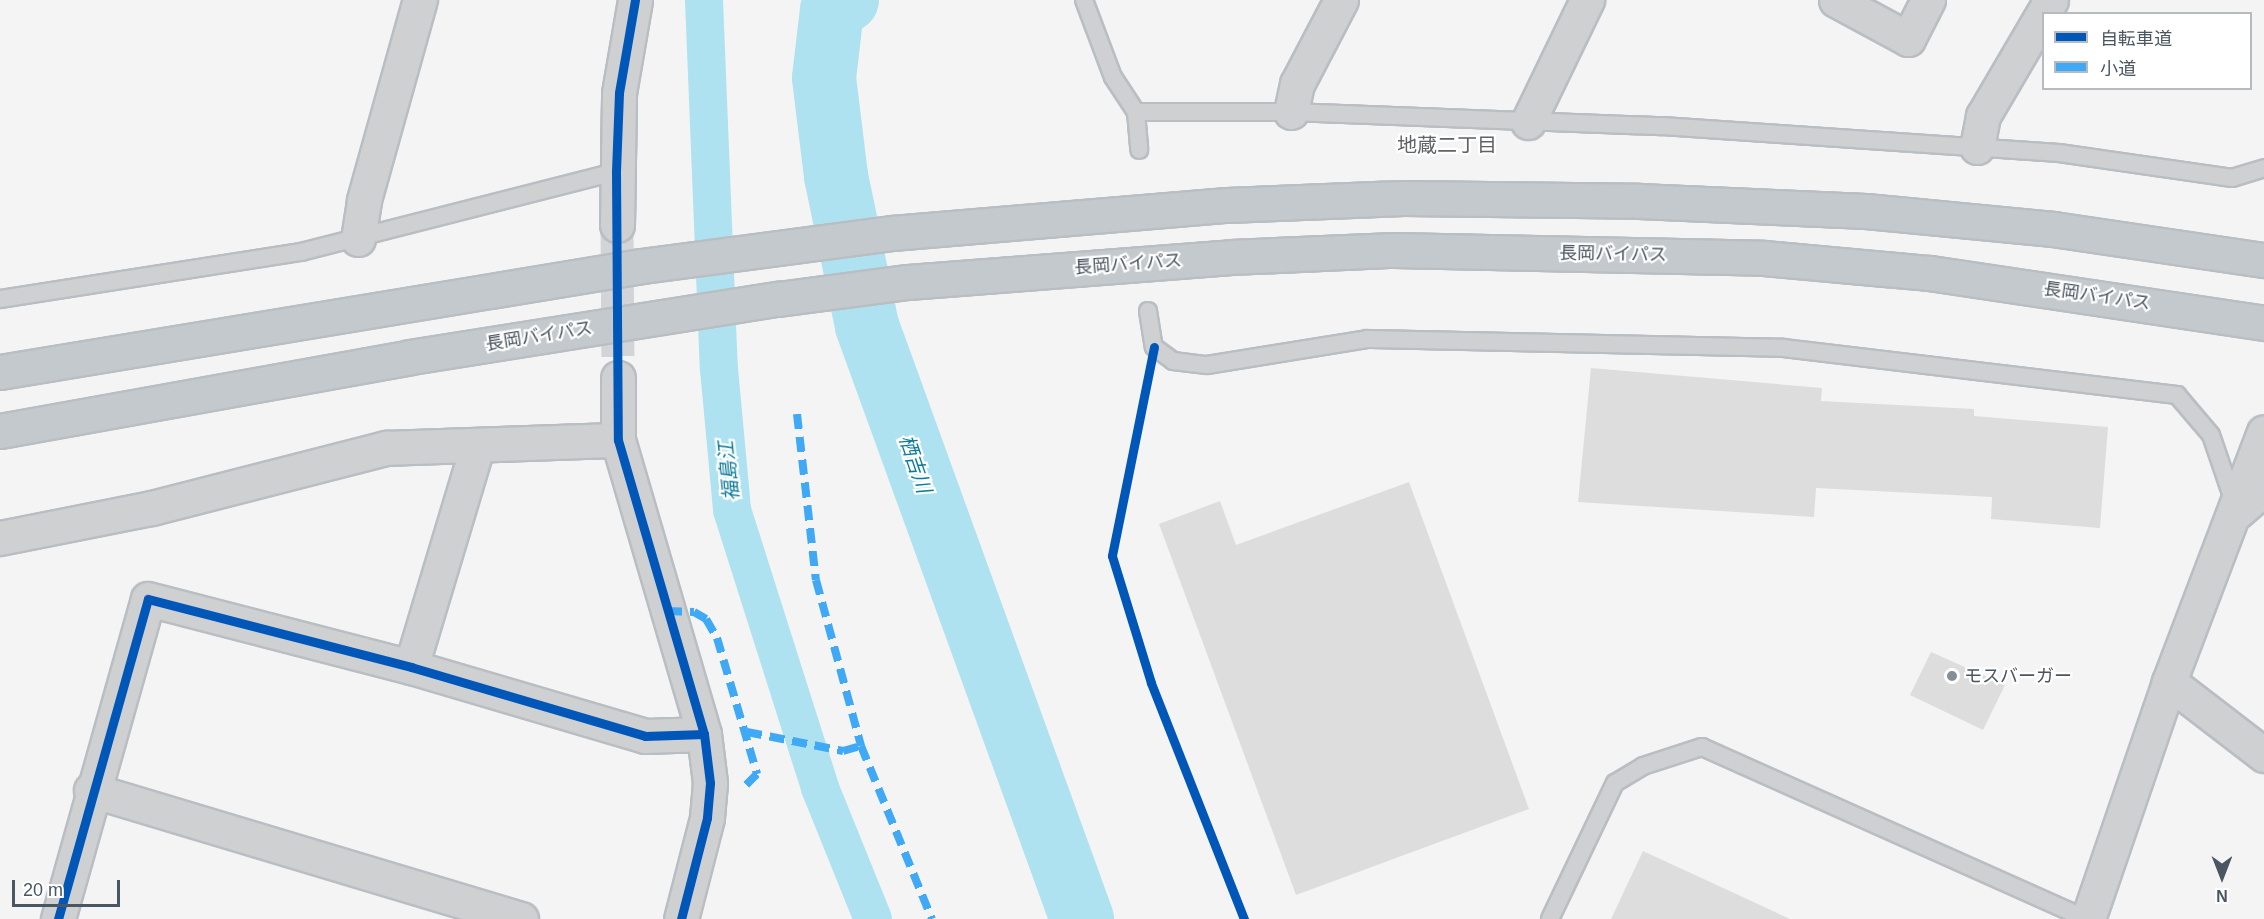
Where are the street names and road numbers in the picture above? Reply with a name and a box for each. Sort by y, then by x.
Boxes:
street label: 長岡バイパス [1559,242,1667,266]
street label: 長岡バイパス [1073,249,1183,279]
street label: 長岡バイパス [2042,278,2152,314]
street label: 長岡バイパス [484,317,594,355]

